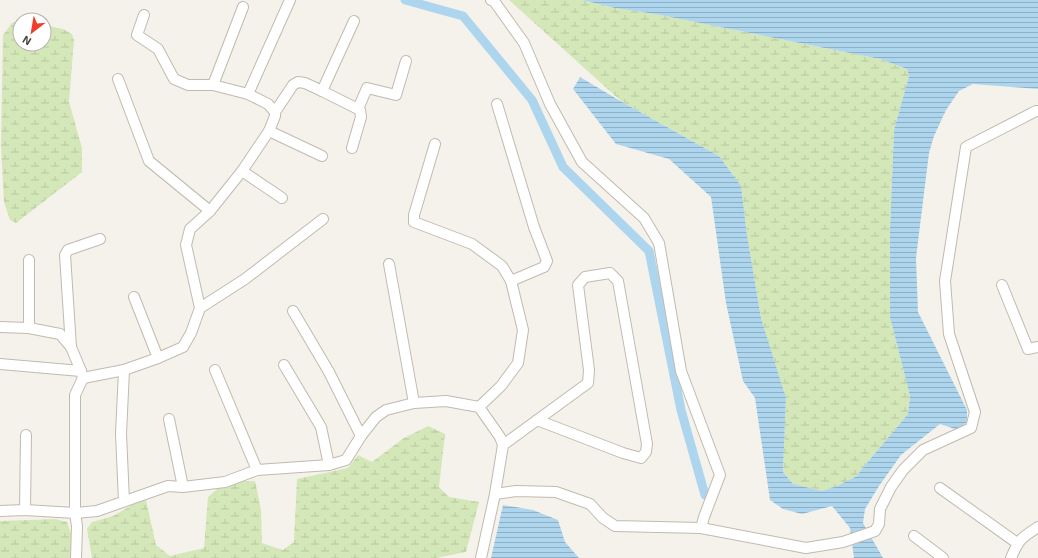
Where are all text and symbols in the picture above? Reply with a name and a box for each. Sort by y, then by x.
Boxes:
north arrow [12,12,52,52]
text: N [20,33,33,49]

